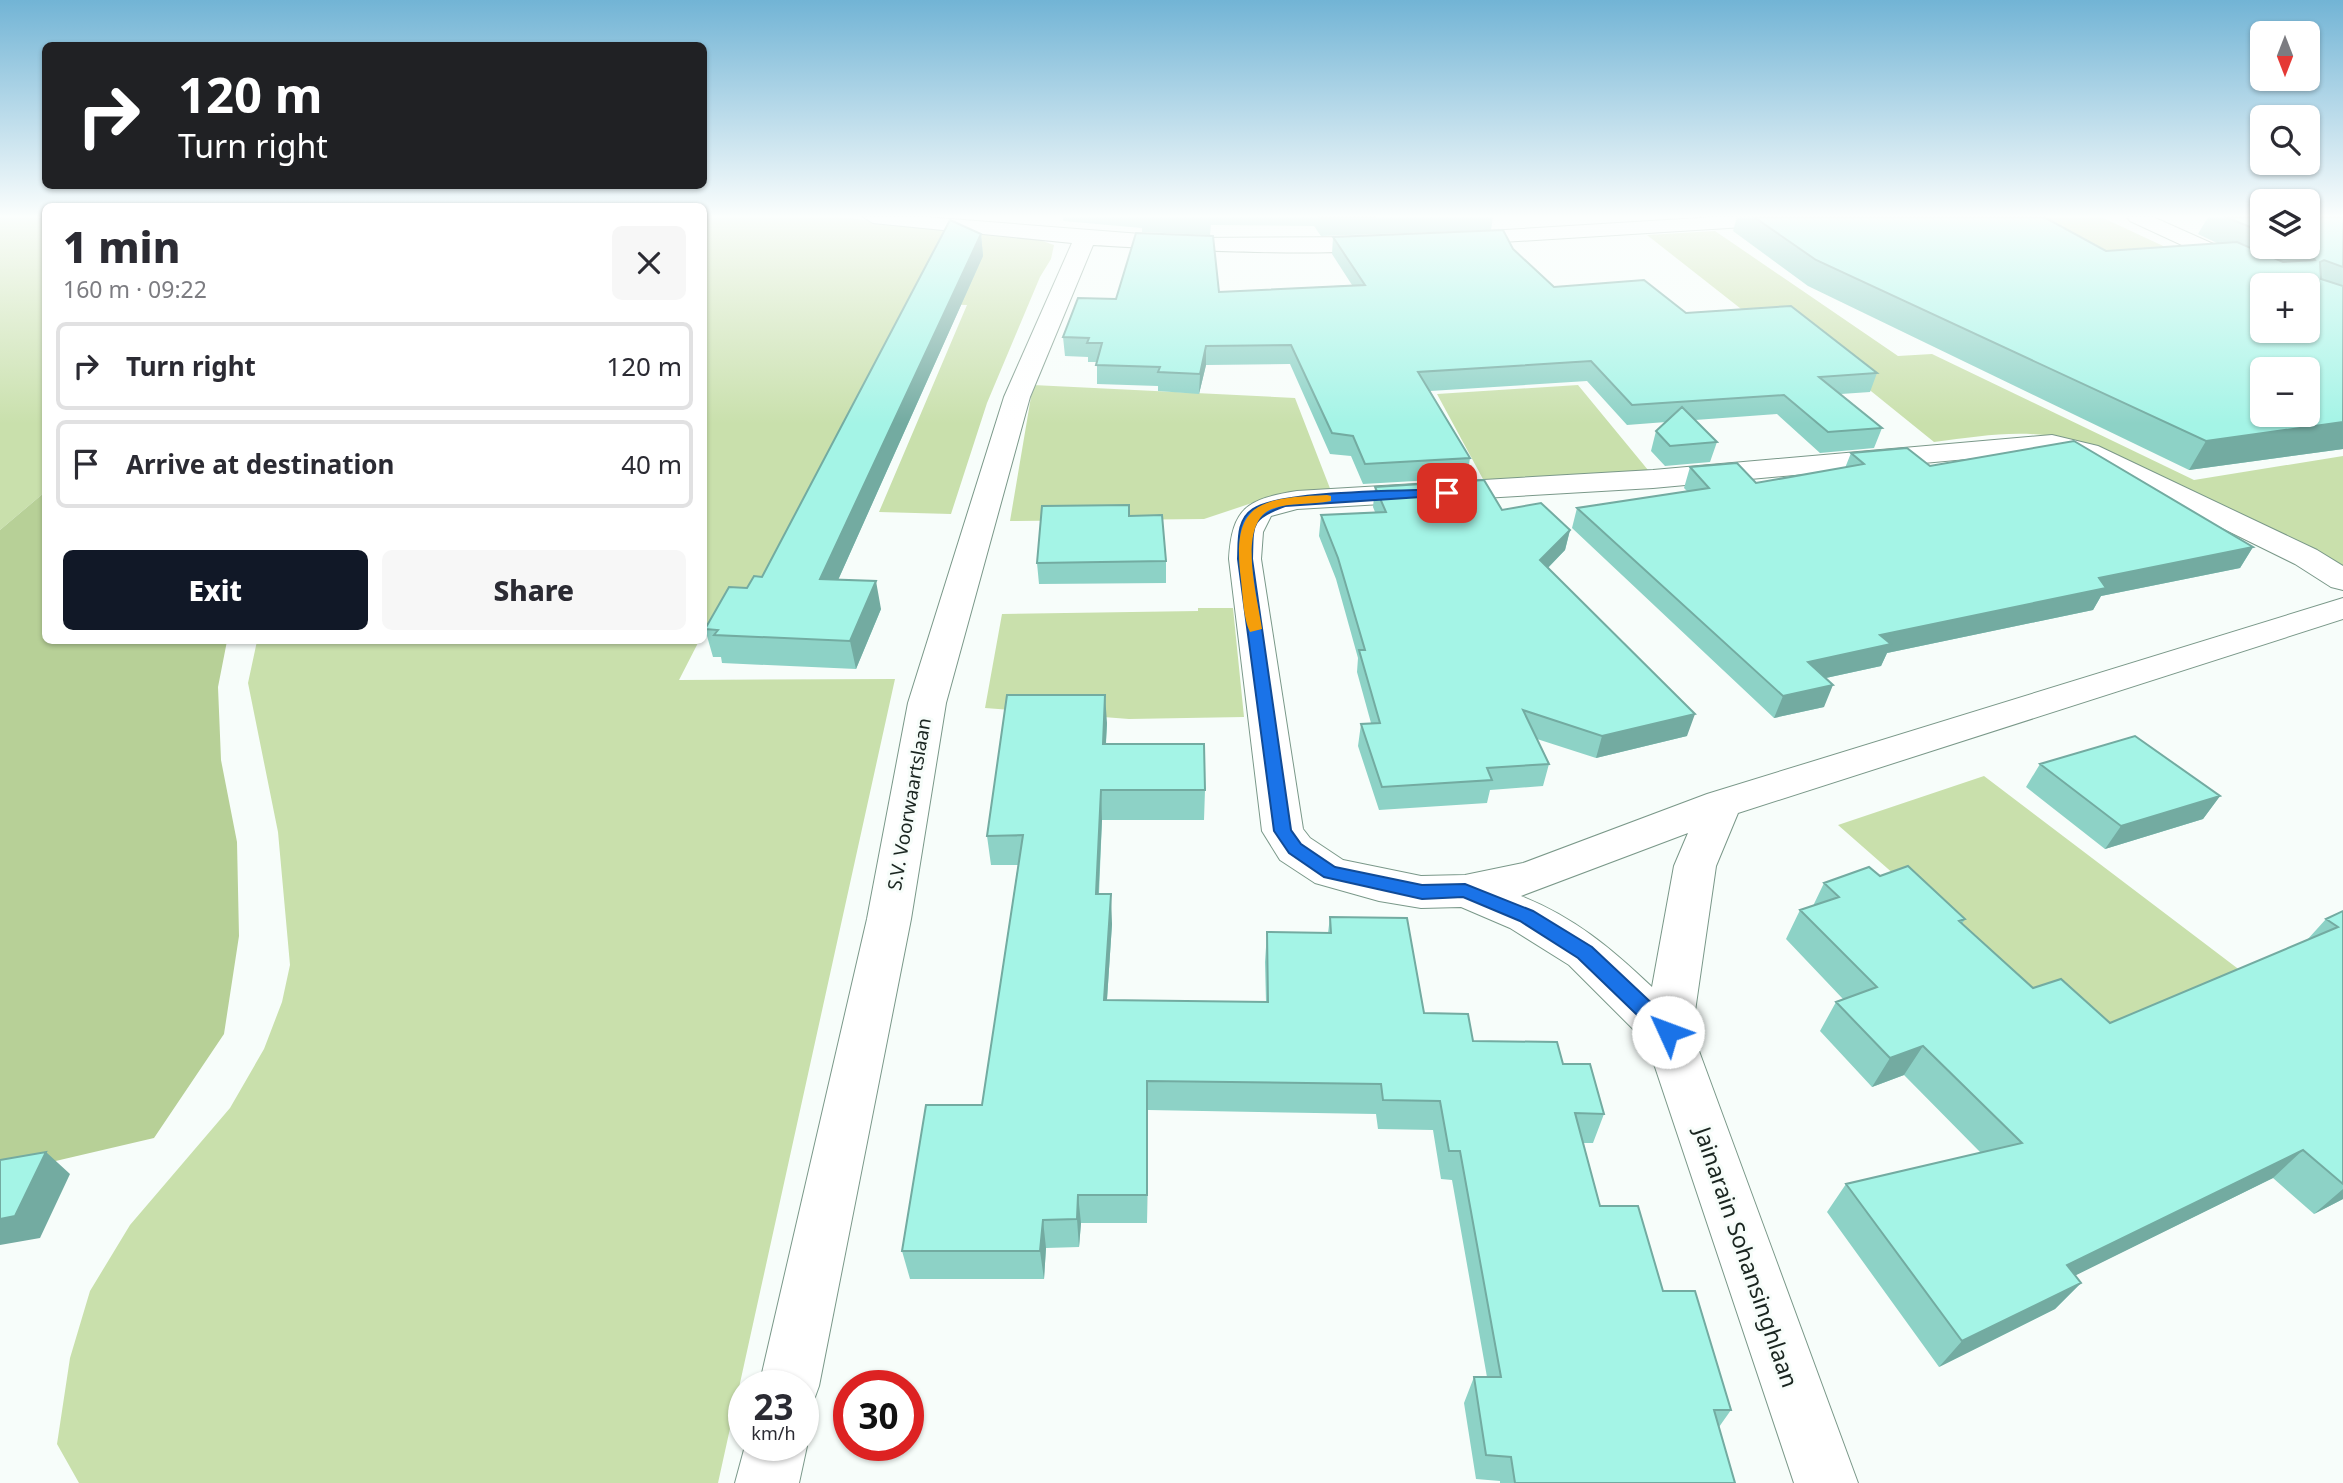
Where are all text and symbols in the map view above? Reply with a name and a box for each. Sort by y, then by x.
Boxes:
north arrow [2250,21,2320,91]
map controls [2250,21,2320,427]
text: 120 m [178,61,323,127]
icon: right [63,70,154,161]
button: search [2250,105,2320,175]
text: Turn right [178,124,328,167]
button: layers [2250,189,2320,259]
text: 1 min [63,218,180,275]
button: close [612,226,686,300]
text: 160 m · 09:22 [63,273,207,305]
button: + [2250,273,2320,343]
icon: right [67,347,105,385]
text: Turn right [126,348,256,384]
text: 120 m [606,348,682,384]
button: − [2250,357,2320,427]
icon: arrive [67,445,105,483]
text: Arrive at destination [126,446,395,482]
text: 40 m [621,446,682,482]
pin [1417,463,1477,523]
icon: arrive [1428,474,1466,512]
button: Exit [63,550,368,630]
button: Share [382,550,686,630]
street label: S.V. Voorwaartslaan [881,716,937,892]
position arrow [1631,995,1705,1069]
street label: Jainarain Sohansinghlaan [1687,1121,1807,1392]
speed limit sign: 30 [833,1370,924,1461]
text: 23 [753,1383,794,1430]
text: km/h [751,1421,796,1445]

